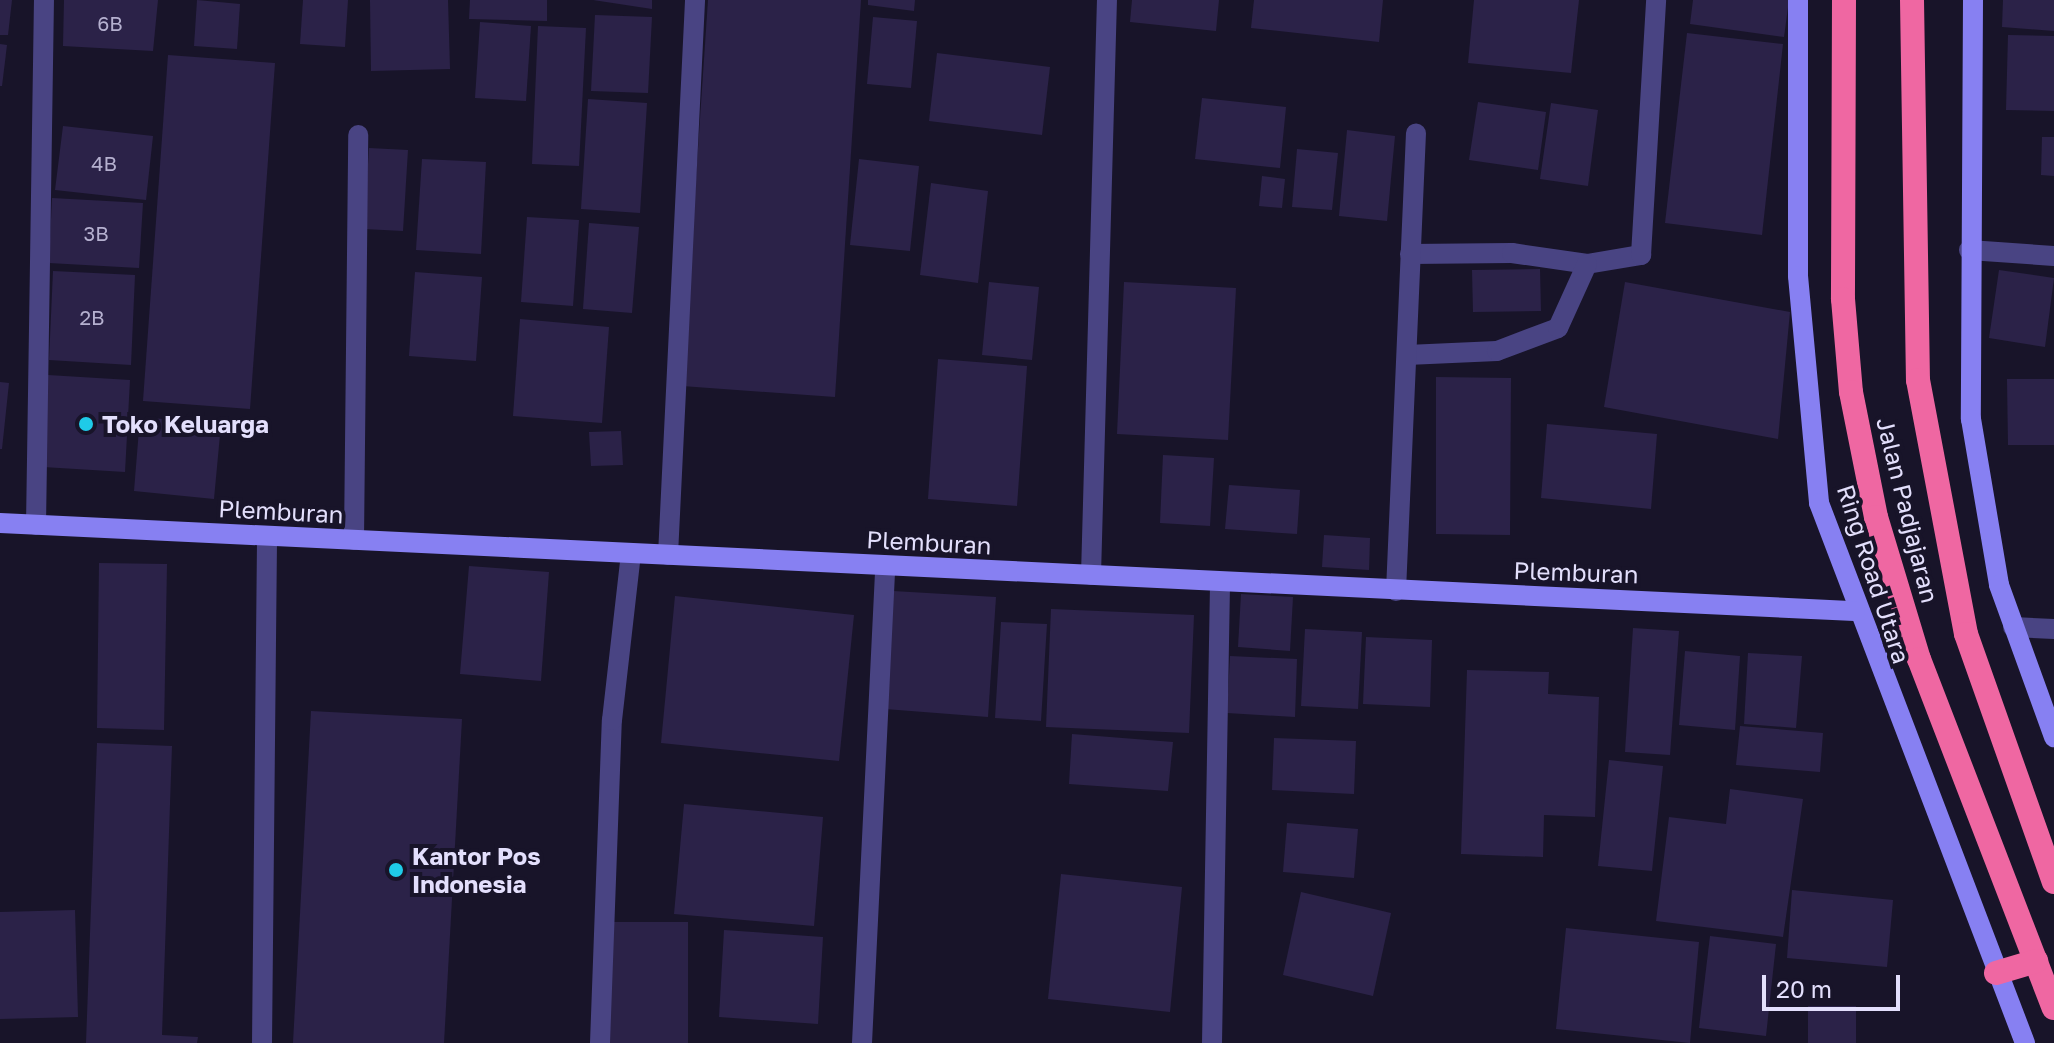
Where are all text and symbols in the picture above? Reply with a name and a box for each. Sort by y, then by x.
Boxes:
house number: 6B [97,11,123,35]
house number: 4B [91,151,117,175]
house number: 3B [83,221,109,245]
house number: 2B [80,305,104,329]
place label: Toko Keluarga [102,410,269,438]
street label: Jalan Padjajaran [1871,414,1945,606]
marker: Toko Keluarga [77,415,95,433]
street label: Ring Road Utara [1831,481,1917,667]
street label: Plemburan [218,493,344,529]
street label: Plemburan [866,524,992,560]
street label: Plemburan [1513,555,1639,589]
place label: Kantor Pos Indonesia [412,842,541,898]
marker: Kantor Pos Indonesia [387,861,405,879]
scale bar [1766,959,1904,1009]
text: 20 m [1776,974,1832,1003]

